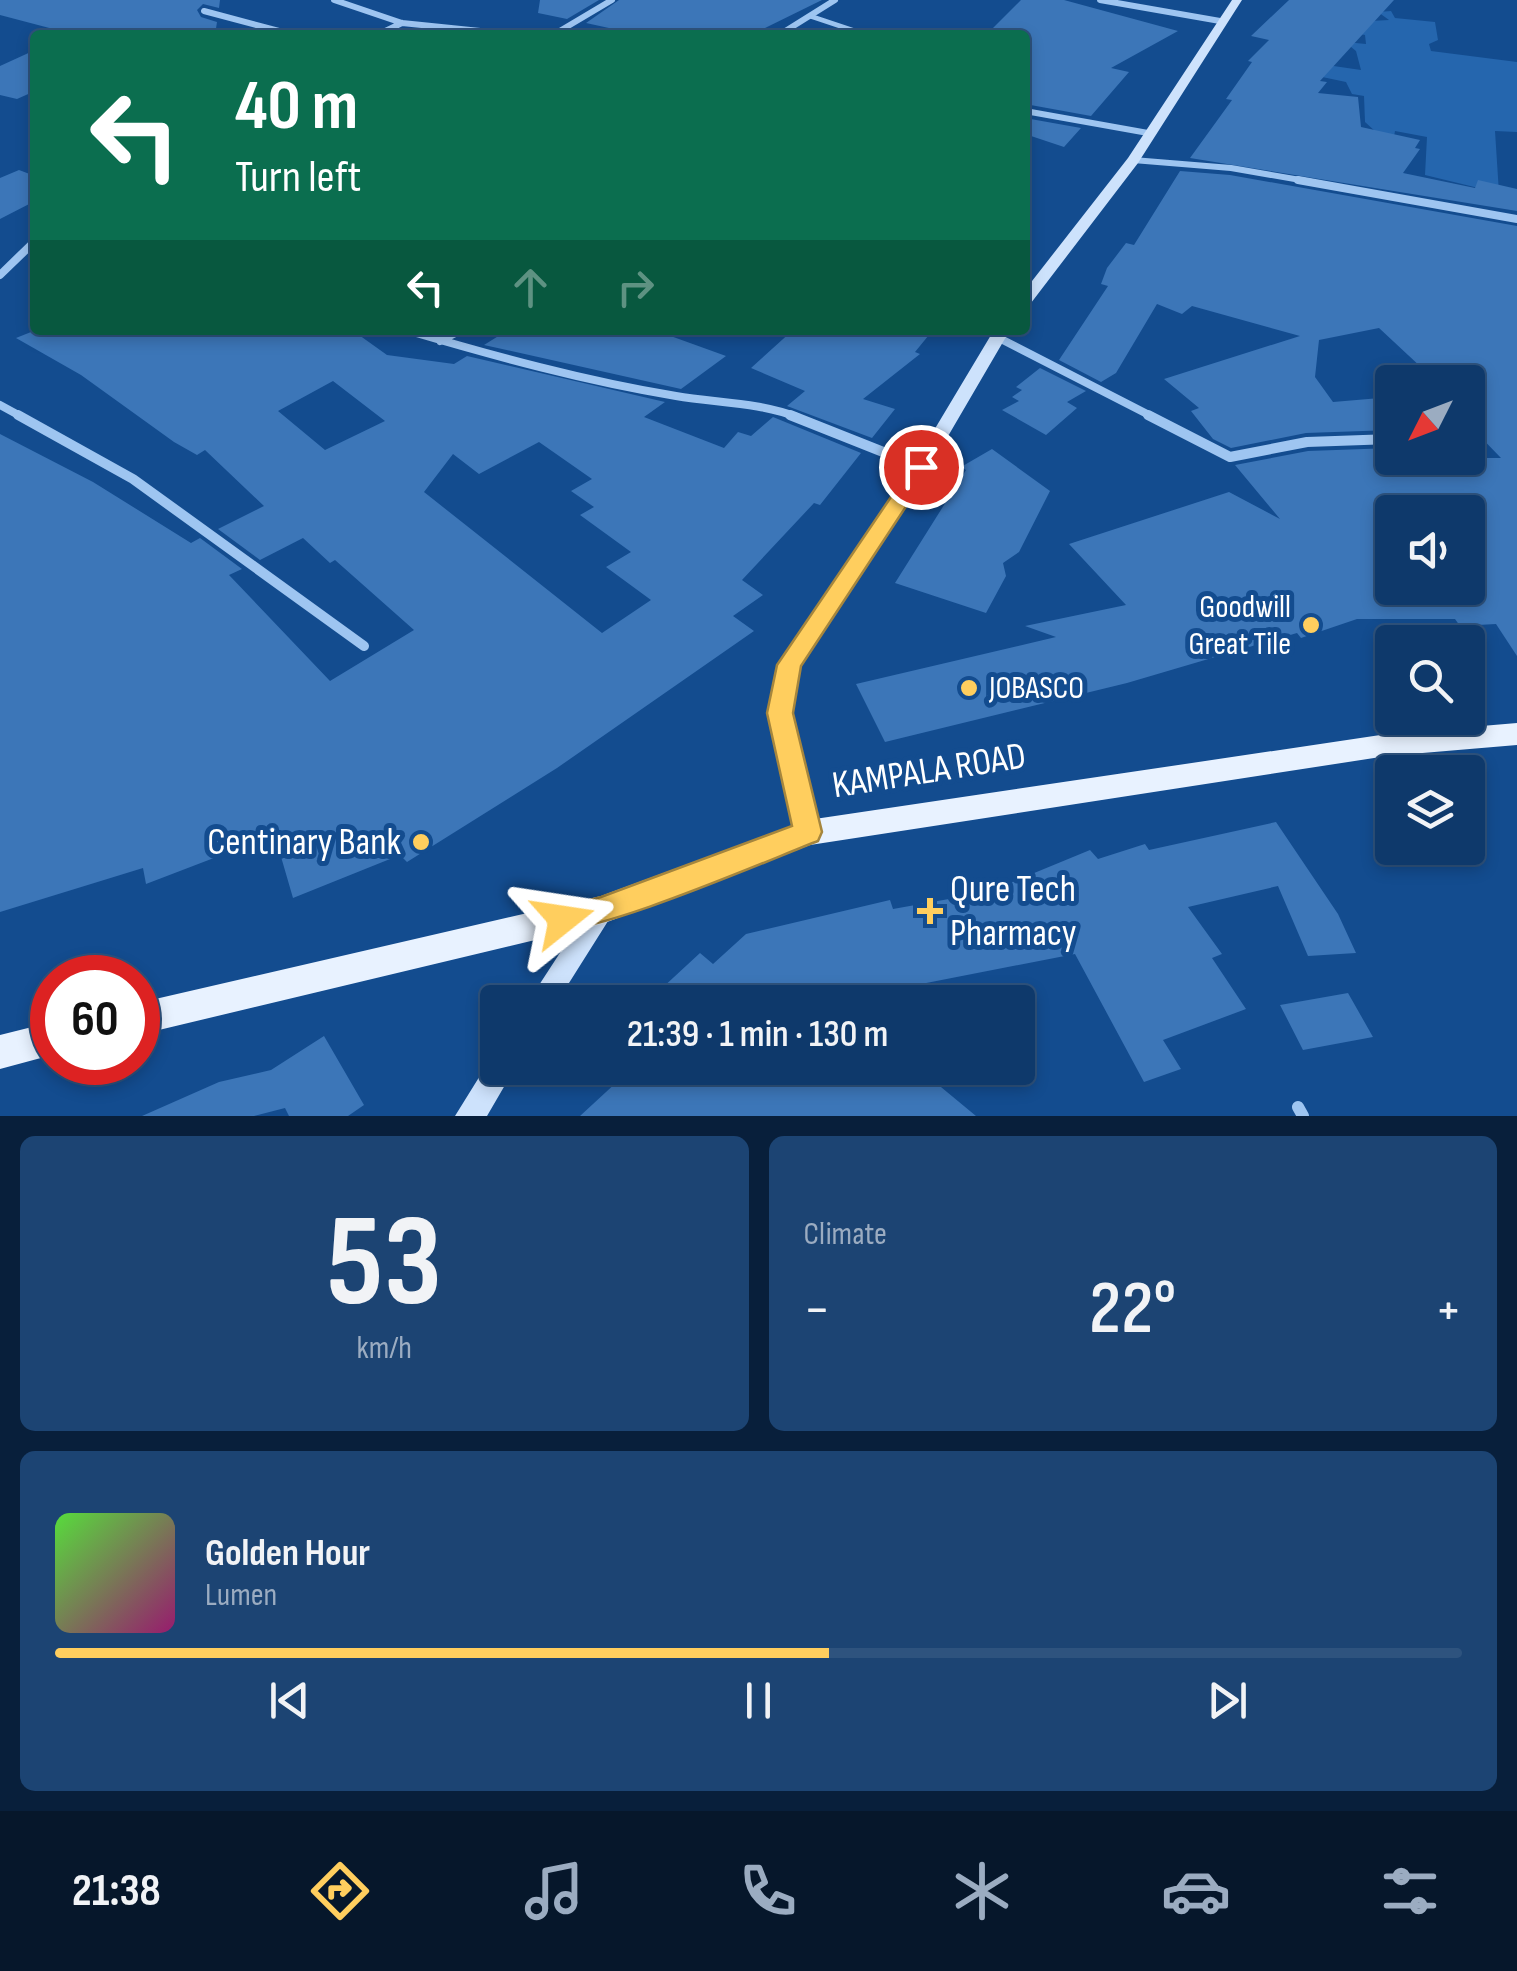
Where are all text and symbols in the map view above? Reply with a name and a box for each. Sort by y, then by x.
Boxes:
text: 40 m [235,65,358,149]
icon: left [70,70,200,200]
text: Turn left [235,150,361,205]
icon: left [398,260,453,315]
icon: ahead [503,260,558,315]
icon: right [608,260,663,315]
north arrow [1375,365,1485,475]
map controls [1375,365,1485,865]
pin [879,425,964,510]
icon: arrive [894,440,949,495]
button: sound [1375,495,1485,605]
place label: Goodwill Great Tile [1189,588,1291,664]
marker: Goodwill Great Tile [1300,614,1322,636]
button: search [1375,625,1485,735]
place label: JOBASCO [988,669,1084,708]
marker: JOBASCO [958,677,980,699]
street label: KAMPALA ROAD [829,734,1029,808]
button: layers [1375,755,1485,865]
place label: Centinary Bank [207,820,401,865]
marker: Centinary Bank [410,831,432,853]
position arrow [511,867,615,971]
place label: Qure Tech Pharmacy [950,867,1077,956]
marker: Qure Tech Pharmacy [919,900,941,922]
speed limit sign: 60 [30,955,160,1085]
text: 21:39 · 1 min · 130 m [627,1012,888,1057]
text: 53 [327,1186,442,1342]
text: Climate [804,1215,887,1254]
text: 22° [1089,1264,1176,1355]
text: − [804,1277,830,1344]
text: + [1435,1277,1462,1344]
text: km/h [357,1329,412,1368]
text: Golden Hour [205,1531,370,1576]
text: Lumen [205,1576,277,1615]
icon: previous [262,1673,317,1728]
icon: pause [731,1673,786,1728]
icon: next [1200,1673,1255,1728]
icon: directions [305,1856,375,1926]
icon: music [519,1856,589,1926]
icon: phone [733,1856,803,1926]
icon: climate [947,1856,1017,1926]
icon: car [1161,1856,1231,1926]
icon: filters [1375,1856,1445,1926]
text: 21:38 [72,1864,161,1919]

